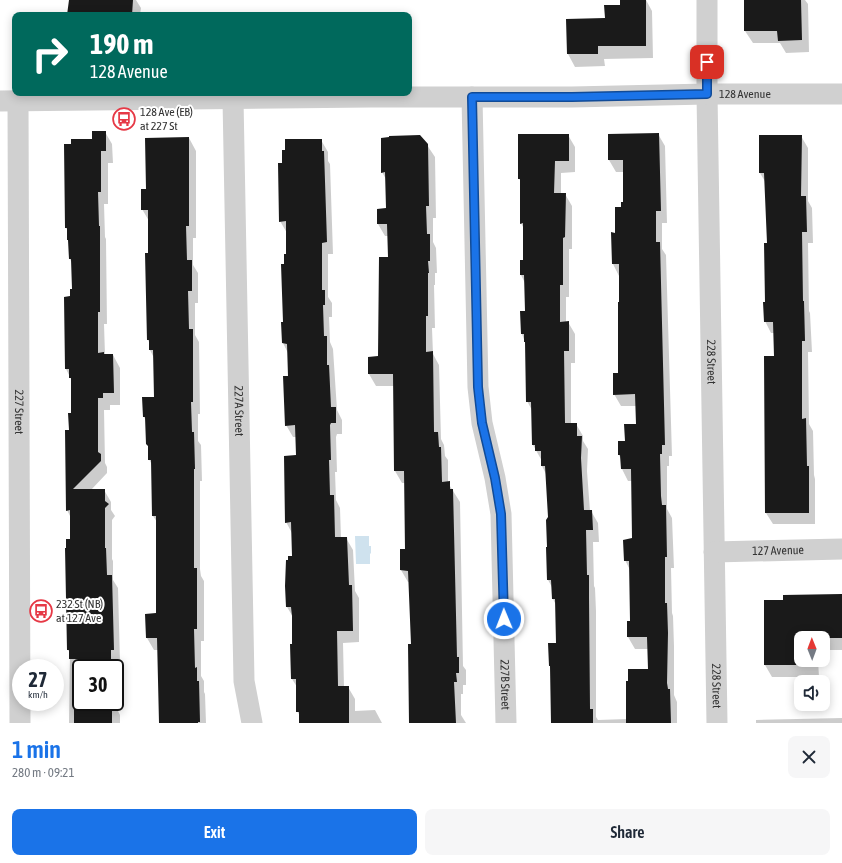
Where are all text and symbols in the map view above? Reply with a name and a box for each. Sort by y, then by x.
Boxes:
icon: right [24,28,76,80]
text: 190 m [90,28,153,60]
pin [690,45,724,79]
icon: arrive [696,51,718,73]
text: 128 Avenue [90,61,168,82]
street label: 128 Avenue [719,87,771,101]
place label: 128 Ave (EB) at 227 St [140,105,193,133]
bus stop icon: 128 Ave (EB) at 227 St [111,106,137,132]
street label: 228 Street [704,339,719,385]
street label: 227A Street [231,385,246,437]
street label: 227 Street [12,389,26,435]
street label: 127 Avenue [752,543,804,558]
place label: 232 St (NB) at 127 Ave [56,597,103,625]
bus stop icon: 232 St (NB) at 127 Ave [28,598,54,624]
position arrow [483,598,525,640]
north arrow [794,631,830,667]
map controls [794,631,830,711]
speed limit sign: 30 [72,659,124,711]
street label: 227B Street [497,659,513,711]
street label: 228 Street [709,663,724,709]
text: 27 [29,668,47,691]
button: sound [794,675,830,711]
text: km/h [28,689,48,700]
text: 1 min [12,736,61,763]
button: close [788,736,830,778]
text: 280 m · 09:21 [12,765,75,780]
button: Exit [12,809,417,855]
button: Share [425,809,830,855]

